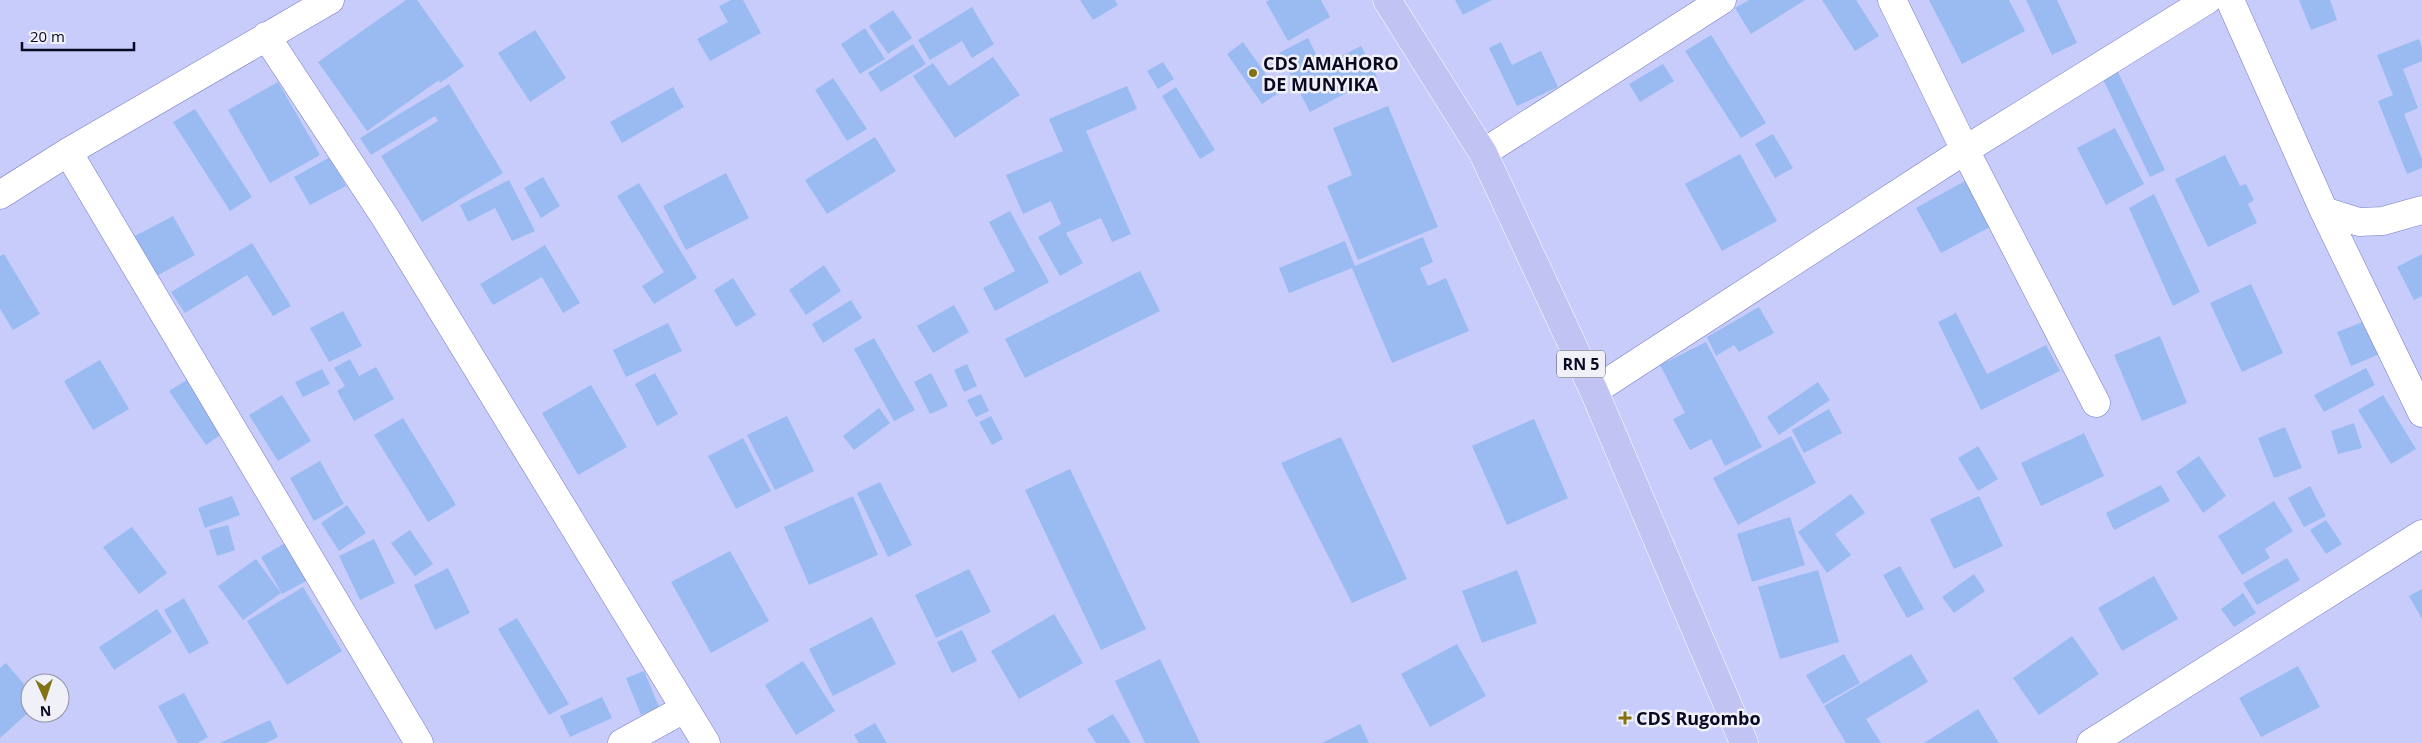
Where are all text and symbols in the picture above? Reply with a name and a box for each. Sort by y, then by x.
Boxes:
scale bar [22,20,135,52]
text: 20 m [30,26,65,46]
place label: CDS AMAHORO DE MUNYIKA [1263,51,1399,96]
marker: CDS AMAHORO DE MUNYIKA [1247,67,1259,79]
road number: RN 5 [1557,350,1605,378]
north arrow [20,673,70,723]
text: N [40,702,52,721]
place label: CDS Rugombo [1636,706,1761,730]
marker: CDS Rugombo [1618,711,1632,725]

